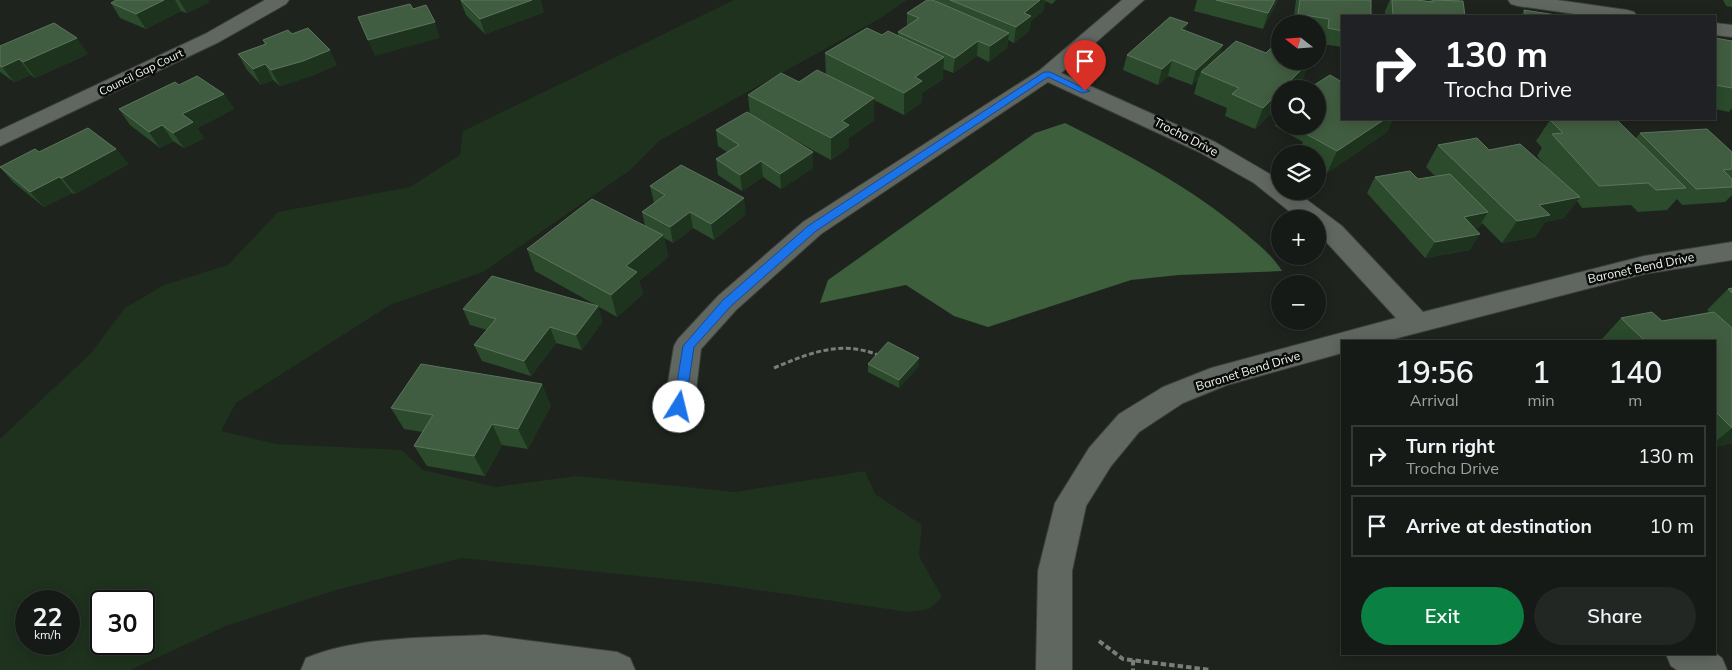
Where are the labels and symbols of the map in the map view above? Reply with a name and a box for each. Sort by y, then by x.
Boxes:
north arrow [1271,15,1326,70]
pin [1064,40,1106,91]
street label: Council Gap Court [97,46,185,98]
street label: Trocha Drive [1152,114,1221,159]
street label: Baronet Bend Drive [1586,249,1695,286]
street label: Baronet Bend Drive [1194,347,1302,394]
position arrow [652,380,704,432]
speed limit sign: 30 [90,590,155,655]

